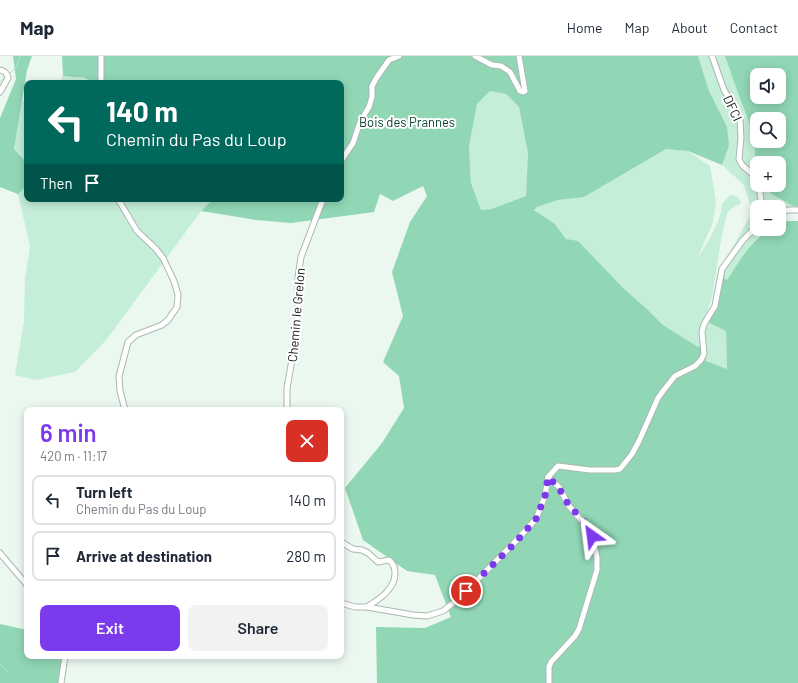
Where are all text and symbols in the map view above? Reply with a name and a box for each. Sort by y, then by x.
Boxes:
text: Map [20,16,54,39]
text: Home [567,19,603,36]
text: Map [625,19,649,36]
text: About [671,19,708,36]
text: Contact [730,19,778,36]
map controls [750,68,786,236]
button: sound [750,68,786,104]
street label: DFCI [720,93,746,123]
text: 140 m [106,94,178,128]
icon: left [40,96,92,148]
button: search [750,112,786,148]
park label: Bois des Prannes [359,114,455,130]
text: Chemin du Pas du Loup [106,128,287,150]
button: + [750,156,786,192]
icon: arrive [81,172,103,194]
text: Then [40,174,73,192]
button: − [750,200,786,236]
street label: Chemin le Grelon [284,267,308,363]
text: 6 min [40,418,97,447]
button: close [286,420,328,462]
text: 420 m · 11:17 [40,448,107,464]
text: Turn left [76,483,132,501]
icon: left [42,489,64,511]
text: 140 m [289,491,326,509]
text: Chemin du Pas du Loup [76,501,207,517]
position arrow [571,515,613,557]
icon: arrive [42,545,64,567]
text: Arrive at destination [76,547,212,565]
text: 280 m [286,547,326,565]
pin [449,574,483,608]
icon: arrive [455,580,477,602]
button: Exit [40,605,180,651]
button: Share [188,605,328,651]

